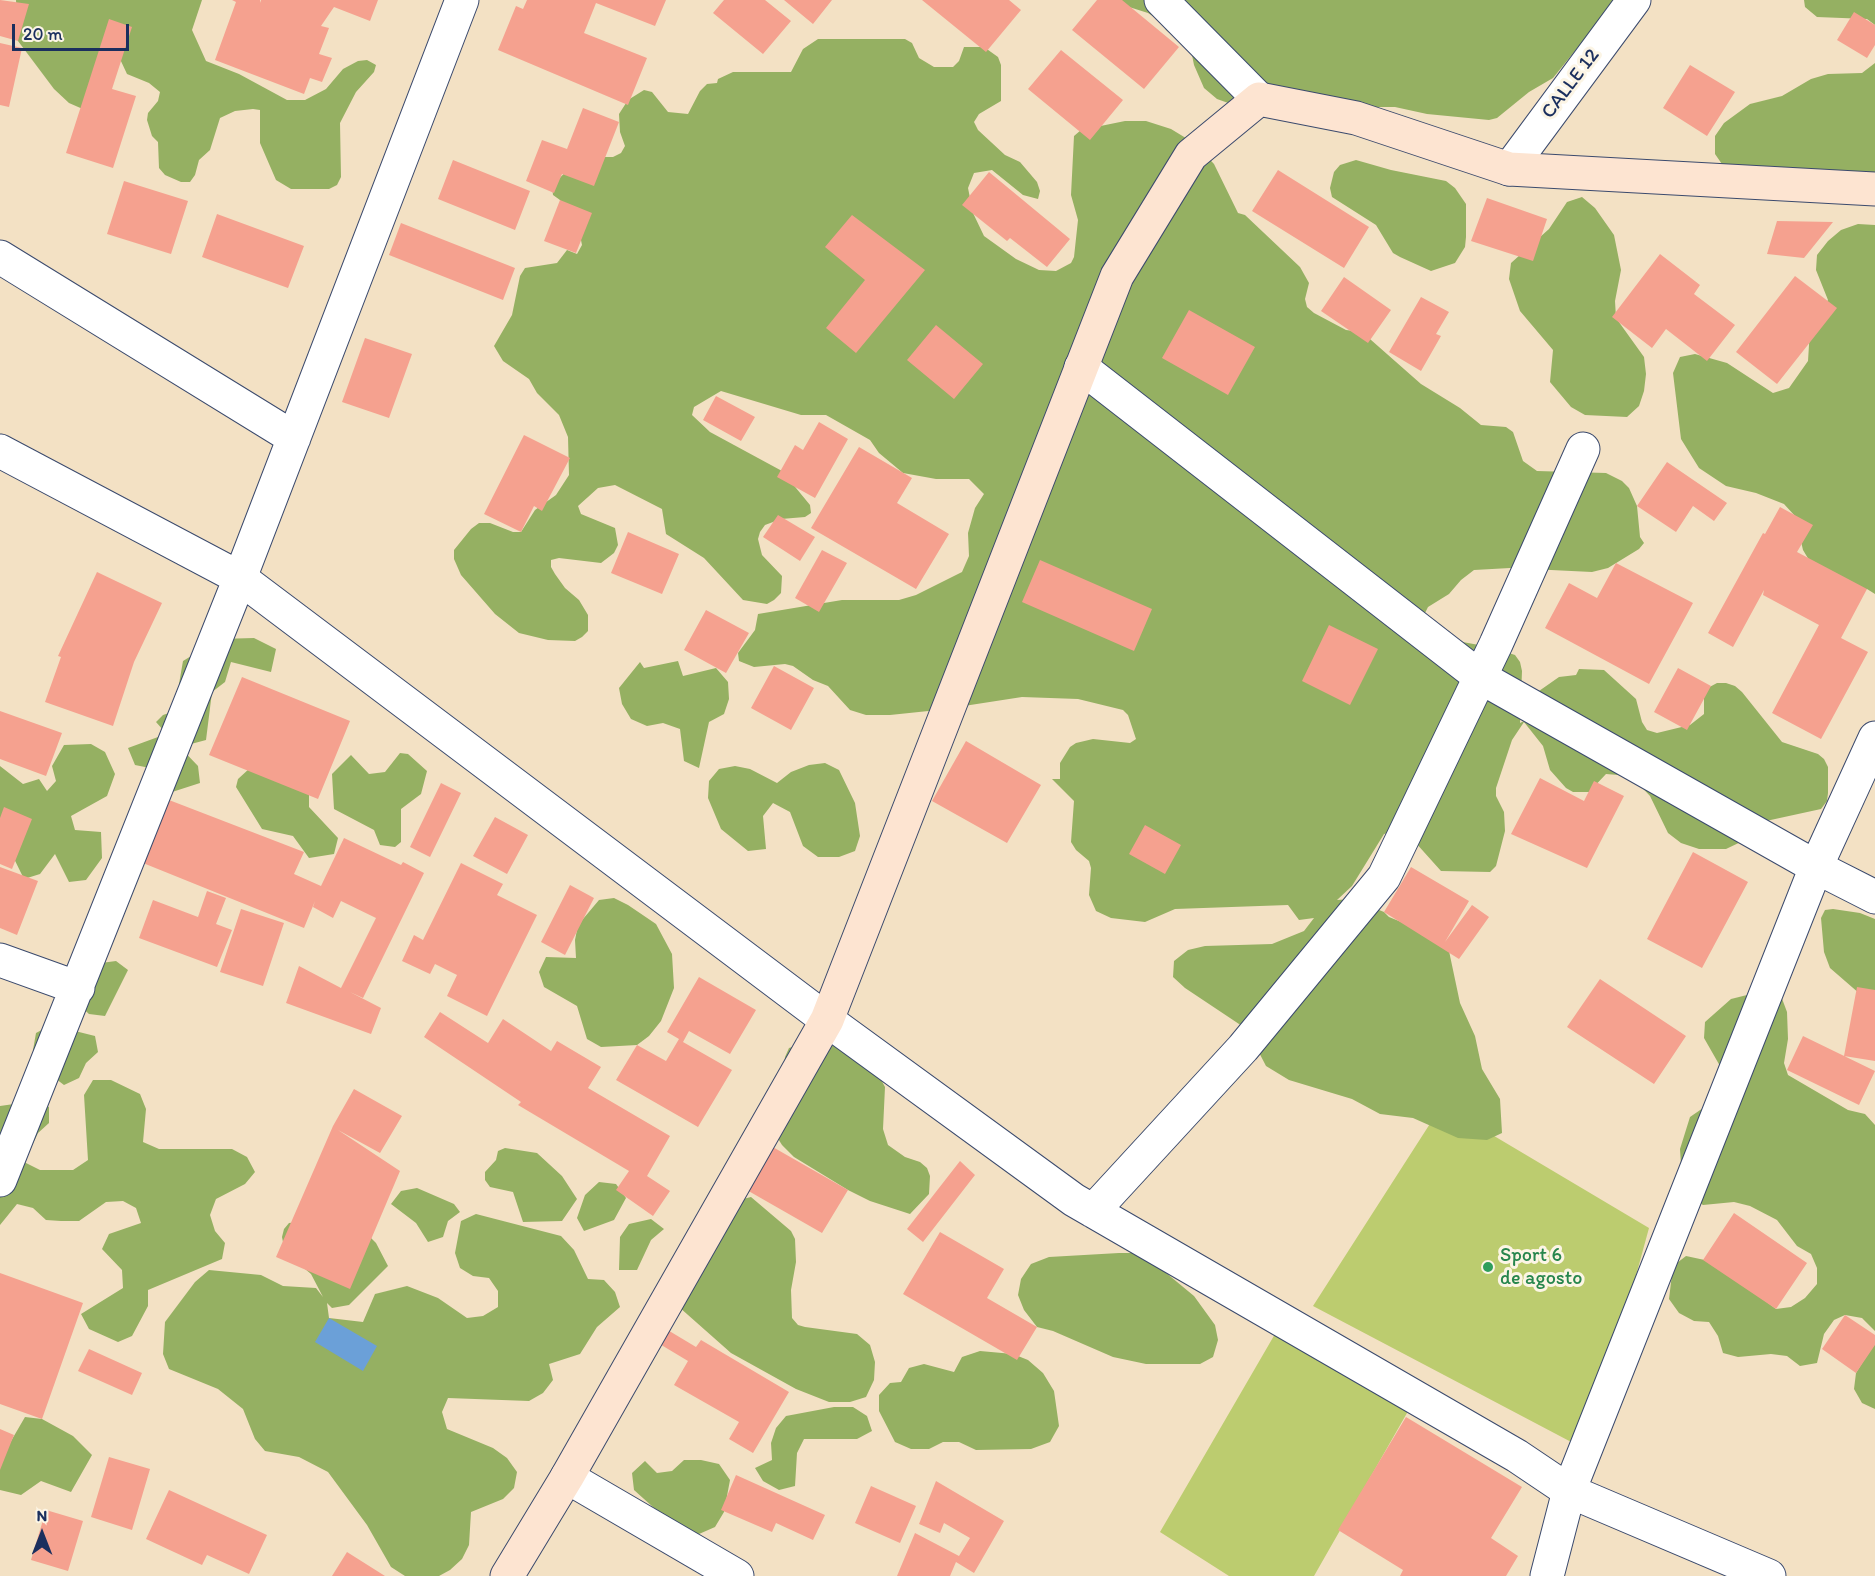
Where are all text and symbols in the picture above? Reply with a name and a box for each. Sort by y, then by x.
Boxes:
scale bar [15,12,132,50]
text: 20 m [23,23,63,45]
street label: CALLE 12 [1537,44,1605,124]
place label: Sport 6 de agosto [1500,1244,1582,1291]
marker: Sport 6 de agosto [1481,1260,1495,1274]
north arrow [12,1504,72,1564]
text: N [37,1506,47,1525]

